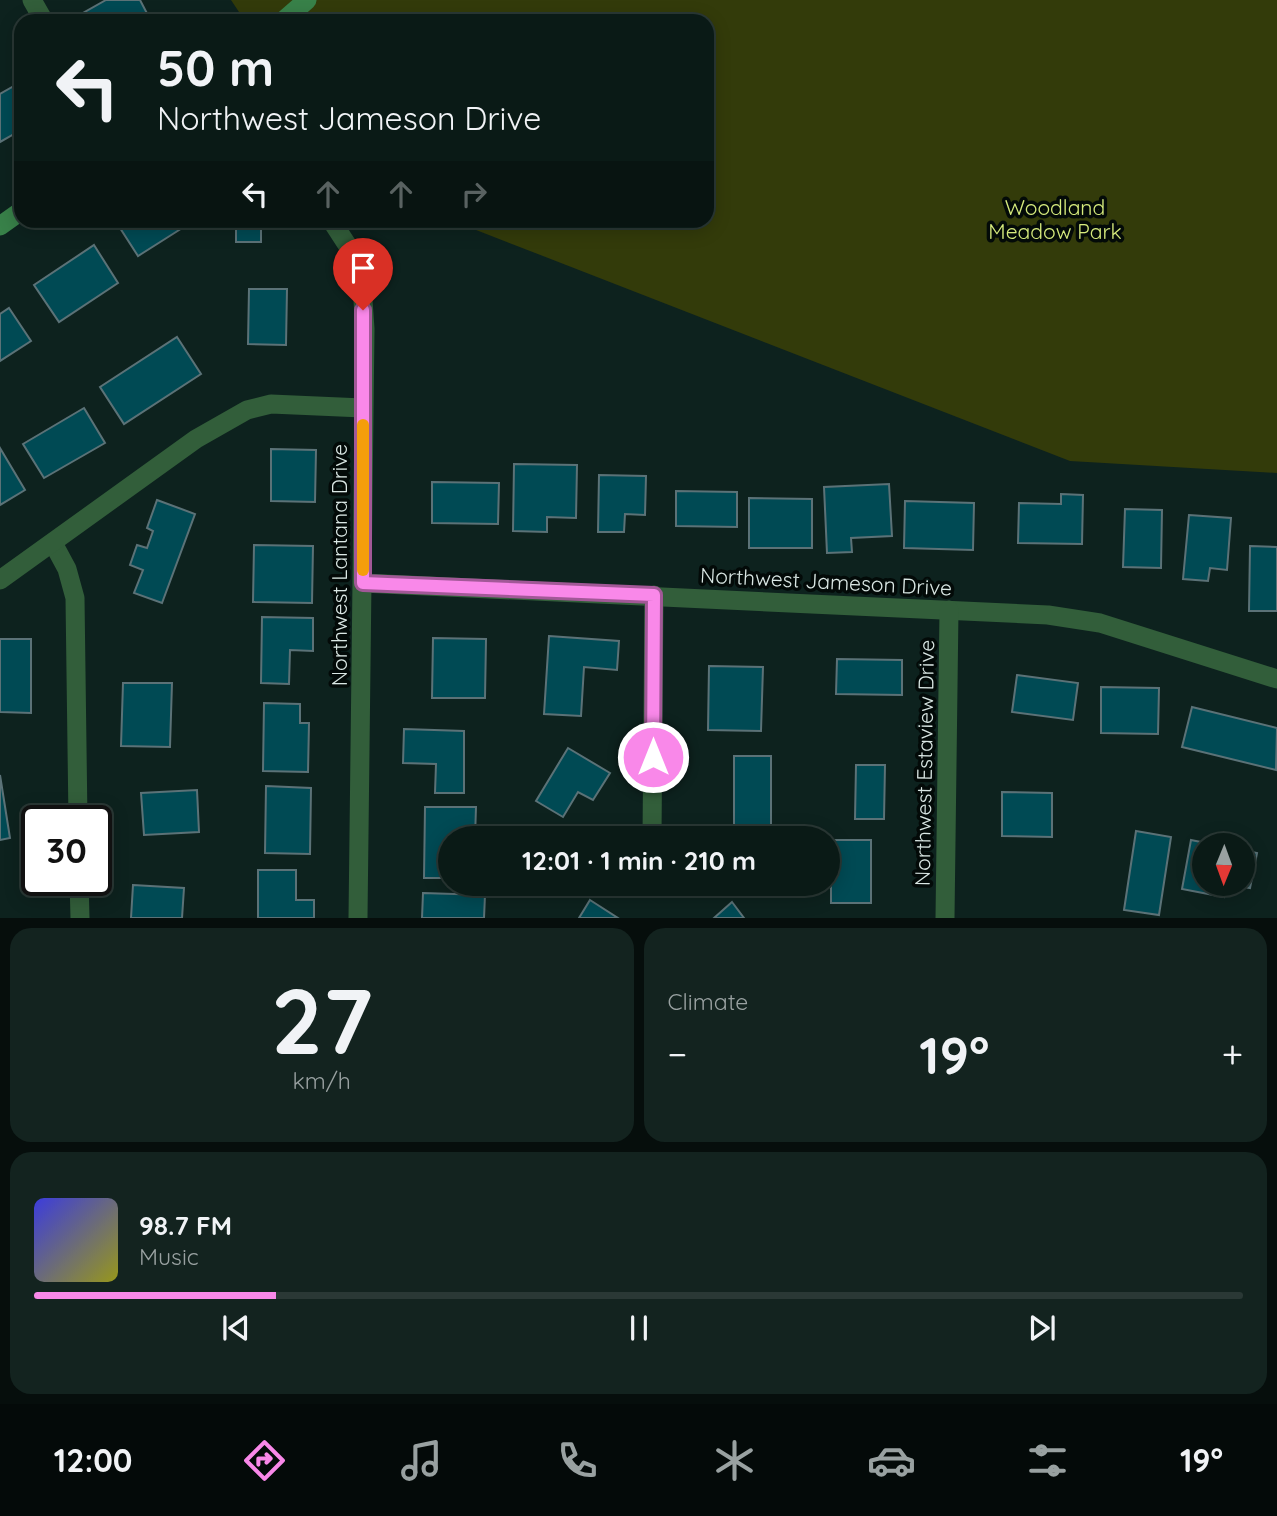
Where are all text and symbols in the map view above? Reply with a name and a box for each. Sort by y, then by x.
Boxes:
text: 50 m [157,37,274,98]
icon: left [42,42,133,133]
text: Northwest Jameson Drive [157,98,541,138]
icon: left [236,175,274,213]
icon: ahead [309,175,347,213]
icon: ahead [382,175,420,213]
icon: right [455,175,493,213]
park label: Woodland Meadow Park [988,194,1122,244]
pin [333,238,393,310]
icon: arrive [344,249,382,287]
street label: Northwest Lantana Drive [326,444,352,686]
street label: Northwest Jameson Drive [699,561,953,601]
street label: Northwest Estaview Drive [909,640,939,886]
position arrow [616,720,690,794]
speed limit sign: 30 [21,805,112,896]
north arrow [1192,833,1255,896]
map controls [1192,833,1255,896]
text: 12:01 · 1 min · 210 m [522,844,756,877]
text: 27 [271,963,373,1077]
text: Climate [668,987,748,1016]
text: 19° [919,1022,990,1087]
text: − [668,1030,687,1078]
text: + [1222,1030,1243,1078]
text: km/h [293,1066,351,1095]
text: 98.7 FM [139,1209,232,1242]
text: Music [139,1242,199,1271]
icon: previous [217,1309,255,1347]
icon: pause [620,1309,658,1347]
icon: next [1023,1309,1061,1347]
icon: directions [240,1436,289,1485]
icon: music [397,1436,446,1485]
icon: phone [553,1436,602,1485]
icon: climate [710,1436,759,1485]
icon: car [867,1436,916,1485]
icon: filters [1023,1436,1072,1485]
text: 12:00 [54,1440,133,1480]
text: 19° [1180,1440,1223,1480]

